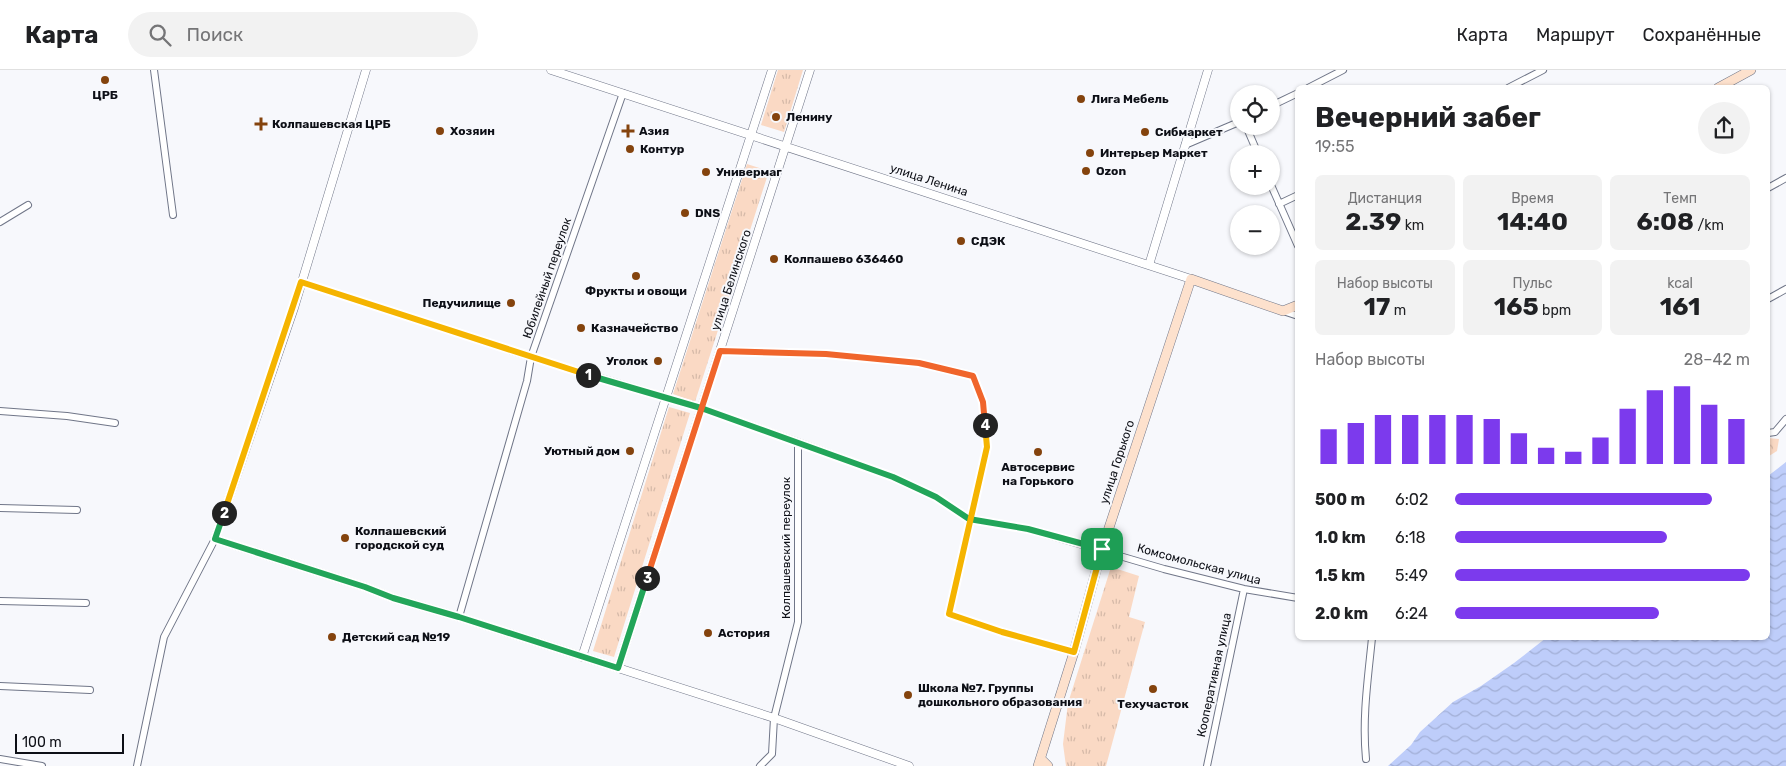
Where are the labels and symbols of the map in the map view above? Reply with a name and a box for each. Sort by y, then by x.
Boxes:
marker: ЦРБ [99,74,111,86]
place label: ЦРБ [92,88,118,102]
place label: Лига Мебель [1091,92,1169,106]
marker: Лига Мебель [1075,93,1087,105]
place label: Ленину [786,110,832,124]
marker: Ленину [770,111,782,123]
marker: Колпашевская ЦРБ [254,117,268,131]
place label: Колпашевская ЦРБ [272,117,391,131]
place label: Хозяин [450,124,495,138]
marker: Азия [621,124,635,138]
place label: Азия [639,124,669,138]
marker: Хозяин [434,125,446,137]
place label: Сибмаркет [1155,125,1223,139]
marker: Сибмаркет [1139,126,1151,138]
place label: Контур [640,142,685,156]
marker: Контур [624,143,636,155]
place label: Интерьер Маркет [1100,146,1208,160]
marker: Интерьер Маркет [1084,147,1096,159]
street label: улица Ленина [888,161,970,199]
place label: Ozon [1096,164,1126,178]
place label: Универмаг [716,165,782,179]
marker: Ozon [1080,165,1092,177]
marker: Универмаг [700,166,712,178]
place label: DNS [695,206,720,220]
marker: DNS [679,207,691,219]
street label: Юбилейный переулок [520,215,574,340]
street label: улица Белинского [708,228,754,332]
place label: СДЭК [971,234,1006,248]
marker: СДЭК [955,235,967,247]
place label: Колпашево 636460 [784,252,903,266]
marker: Колпашево 636460 [768,253,780,265]
marker: Фрукты и овощи [630,270,642,282]
place label: Фрукты и овощи [585,284,687,298]
place label: Педучилище [423,296,501,310]
marker: Педучилище [505,297,517,309]
place label: Казначейство [591,321,678,335]
marker: Казначейство [575,322,587,334]
place label: Уголок [606,354,649,368]
marker: Уголок [652,355,664,367]
pin: 1 [576,362,600,388]
pin: 4 [972,412,998,438]
street label: улица Горького [1097,418,1137,506]
place label: Уютный дом [544,444,620,458]
marker: Уютный дом [624,445,636,457]
marker: Автосервис на Горького [1032,446,1044,458]
place label: Автосервис на Горького [1001,460,1075,488]
street label: Колпашевский переулок [779,476,793,619]
pin: 2 [212,500,236,526]
place label: Колпашевский городской суд [355,524,447,552]
pin [1081,528,1123,570]
marker: Колпашевский городской суд [339,532,351,544]
street label: Комсомольская улица [1136,541,1262,587]
pin: 3 [634,566,660,590]
street label: Кооперативная улица [1194,612,1234,738]
place label: Астория [718,626,770,640]
marker: Астория [702,627,714,639]
place label: Детский сад №19 [342,630,451,644]
marker: Детский сад №19 [326,631,338,643]
place label: Школа №7. Группы дошкольного образования [918,681,1082,709]
marker: Техучасток [1147,683,1159,695]
marker: Школа №7. Группы дошкольного образования [902,689,914,701]
place label: Техучасток [1117,697,1189,711]
scale bar [15,731,124,754]

